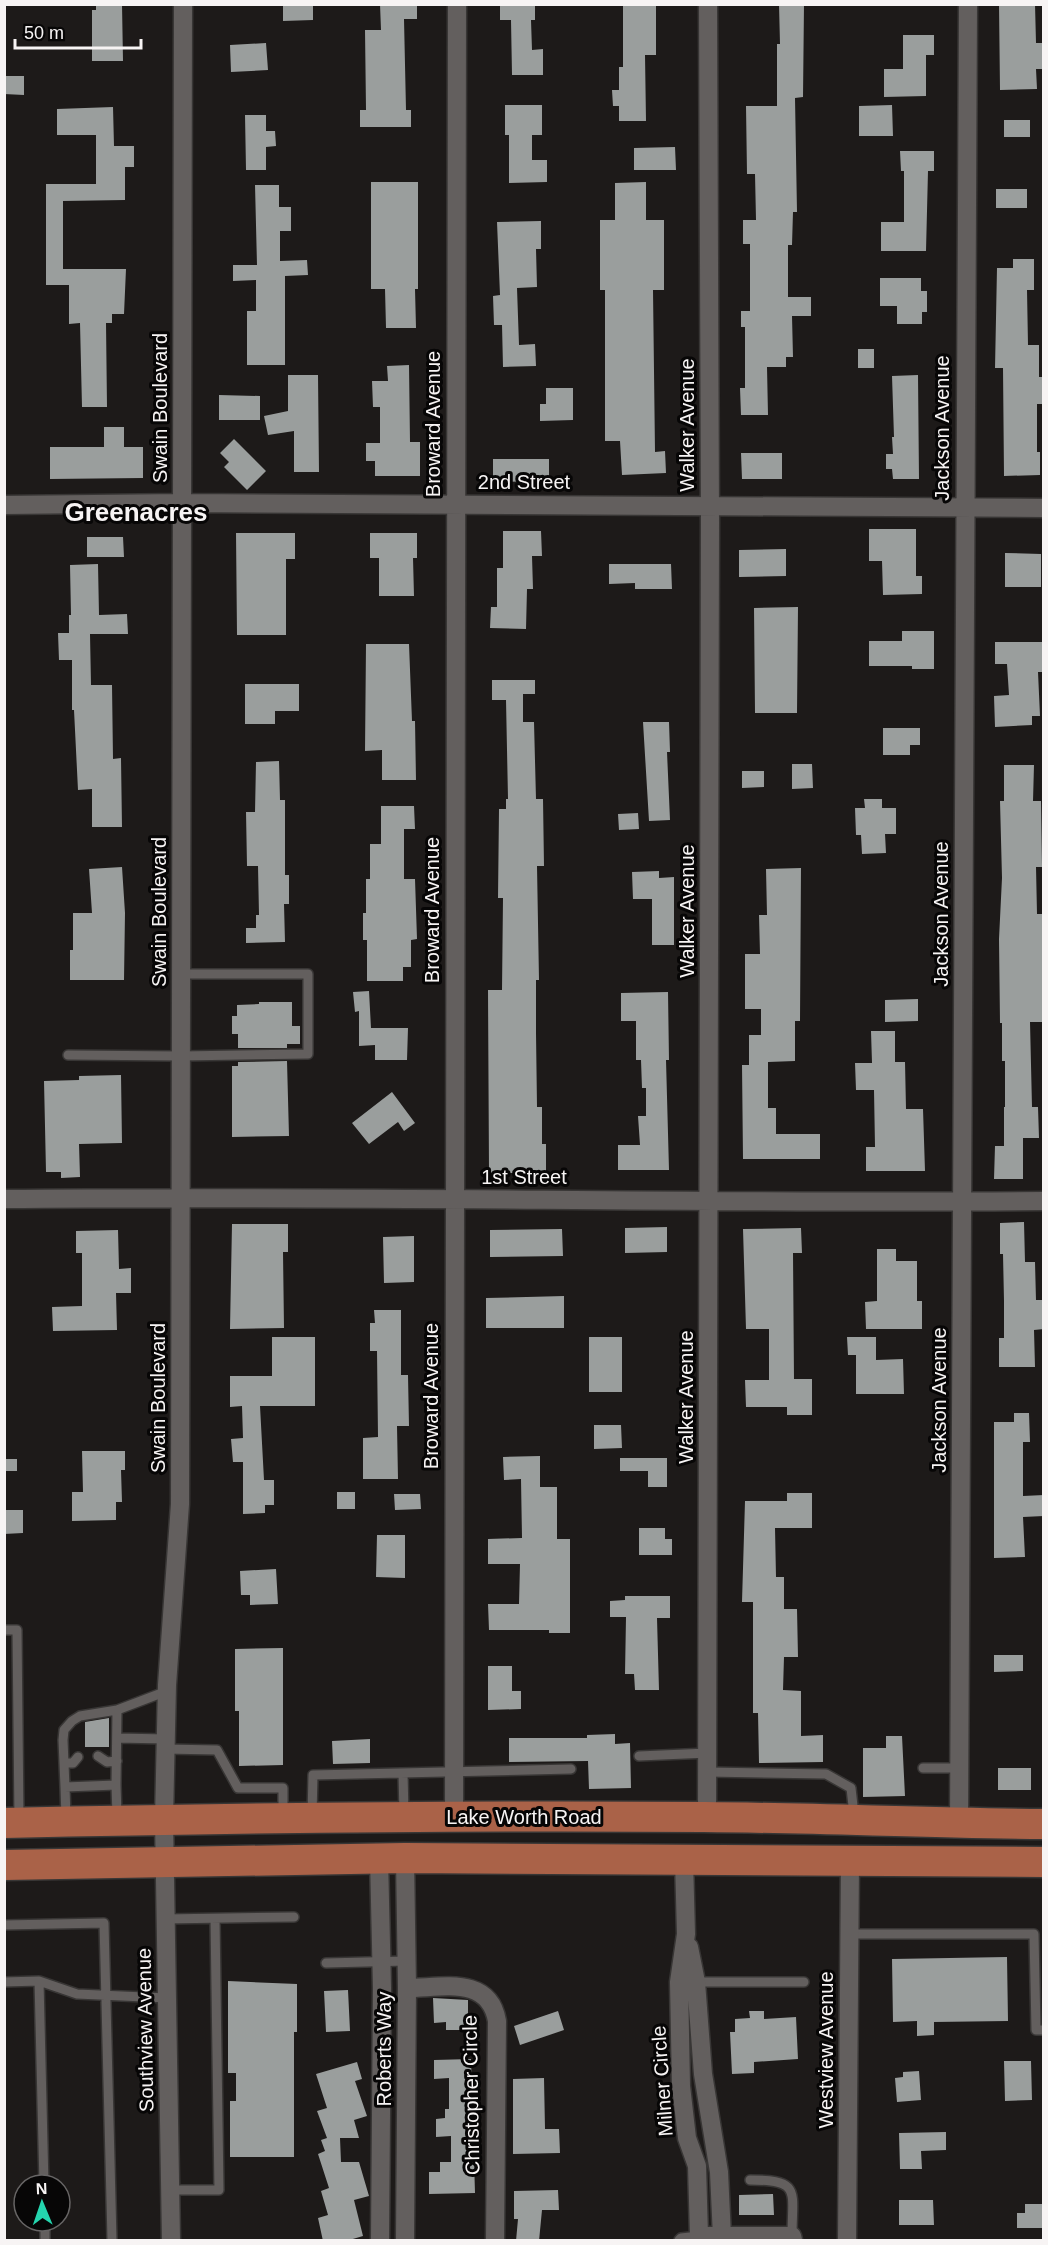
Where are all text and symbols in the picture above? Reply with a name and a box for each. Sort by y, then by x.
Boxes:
scale bar [15,12,141,50]
text: 50 m [24,23,64,43]
street label: Swain Boulevard [149,333,171,483]
street label: Broward Avenue [422,351,444,497]
street label: Jackson Avenue [931,355,953,501]
street label: Walker Avenue [676,358,698,492]
street label: 2nd Street [478,471,571,493]
district label: Greenacres [64,497,208,527]
street label: Swain Boulevard [148,837,170,987]
street label: Broward Avenue [421,837,443,983]
street label: Jackson Avenue [930,841,952,987]
street label: Walker Avenue [676,844,698,978]
street label: 1st Street [481,1166,567,1188]
street label: Swain Boulevard [147,1323,169,1473]
street label: Broward Avenue [420,1323,442,1469]
street label: Jackson Avenue [928,1327,950,1473]
street label: Walker Avenue [675,1330,697,1464]
street label: Lake Worth Road [446,1806,602,1828]
street label: Southview Avenue [133,1948,157,2112]
street label: Westview Avenue [815,1971,837,2129]
street label: Roberts Way [373,1992,395,2106]
street label: Christopher Circle [459,2015,483,2175]
street label: Milner Circle [647,2025,677,2137]
north arrow [12,2173,72,2233]
text: N [35,2180,48,2197]

